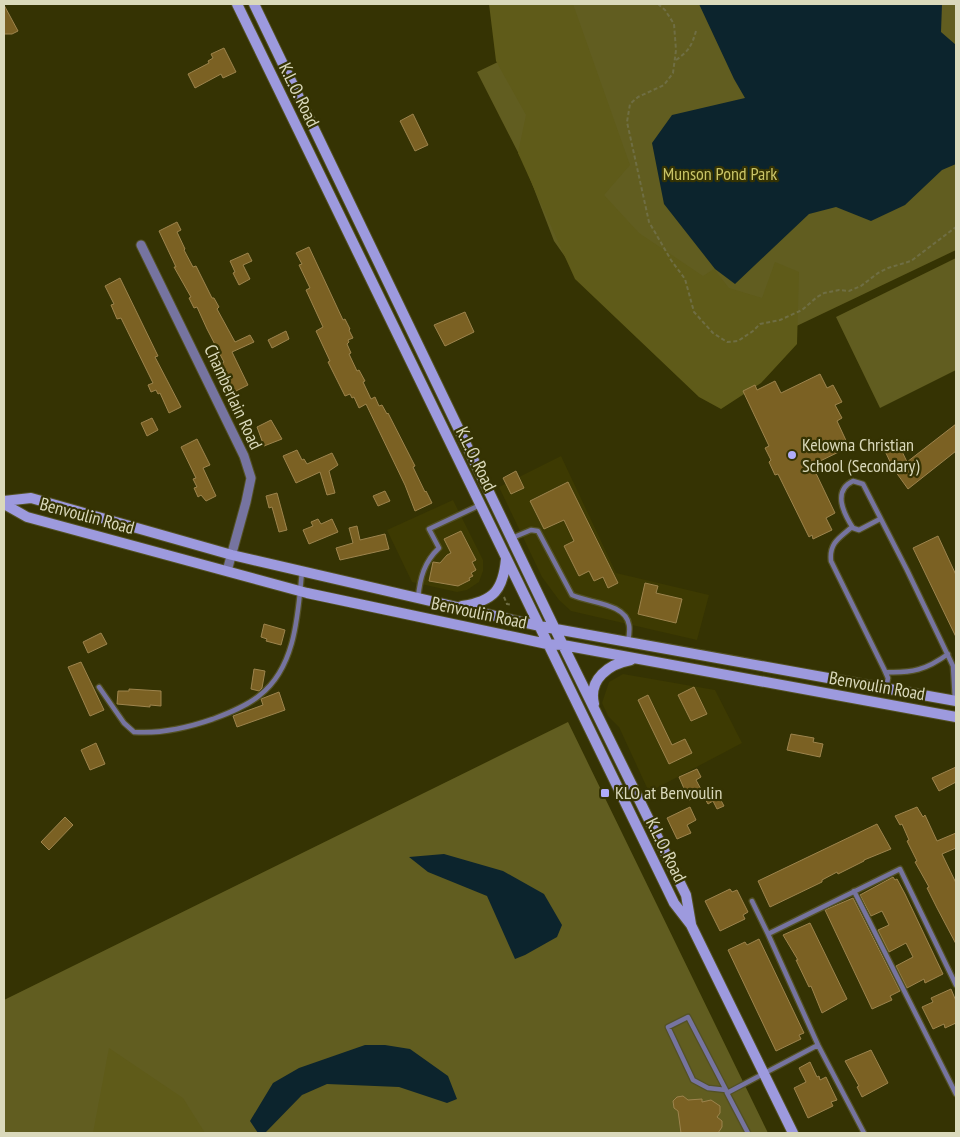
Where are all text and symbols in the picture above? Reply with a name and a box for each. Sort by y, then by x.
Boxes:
street label: K.L.O. Road [274,59,325,131]
park label: Munson Pond Park [663,162,777,185]
street label: Chamberlain Road [199,341,268,453]
street label: K.L.O. Road [451,423,502,495]
place label: Kelowna Christian School (Secondary) [802,433,920,477]
marker: Kelowna Christian School (Secondary) [786,449,798,461]
street label: Benvoulin Road [37,492,137,539]
street label: Benvoulin Road [429,591,529,634]
street label: Benvoulin Road [827,666,927,705]
place label: KLO at Benvoulin [615,781,722,804]
marker: KLO at Benvoulin [599,787,611,799]
street label: K.L.O. Road [641,814,692,886]

